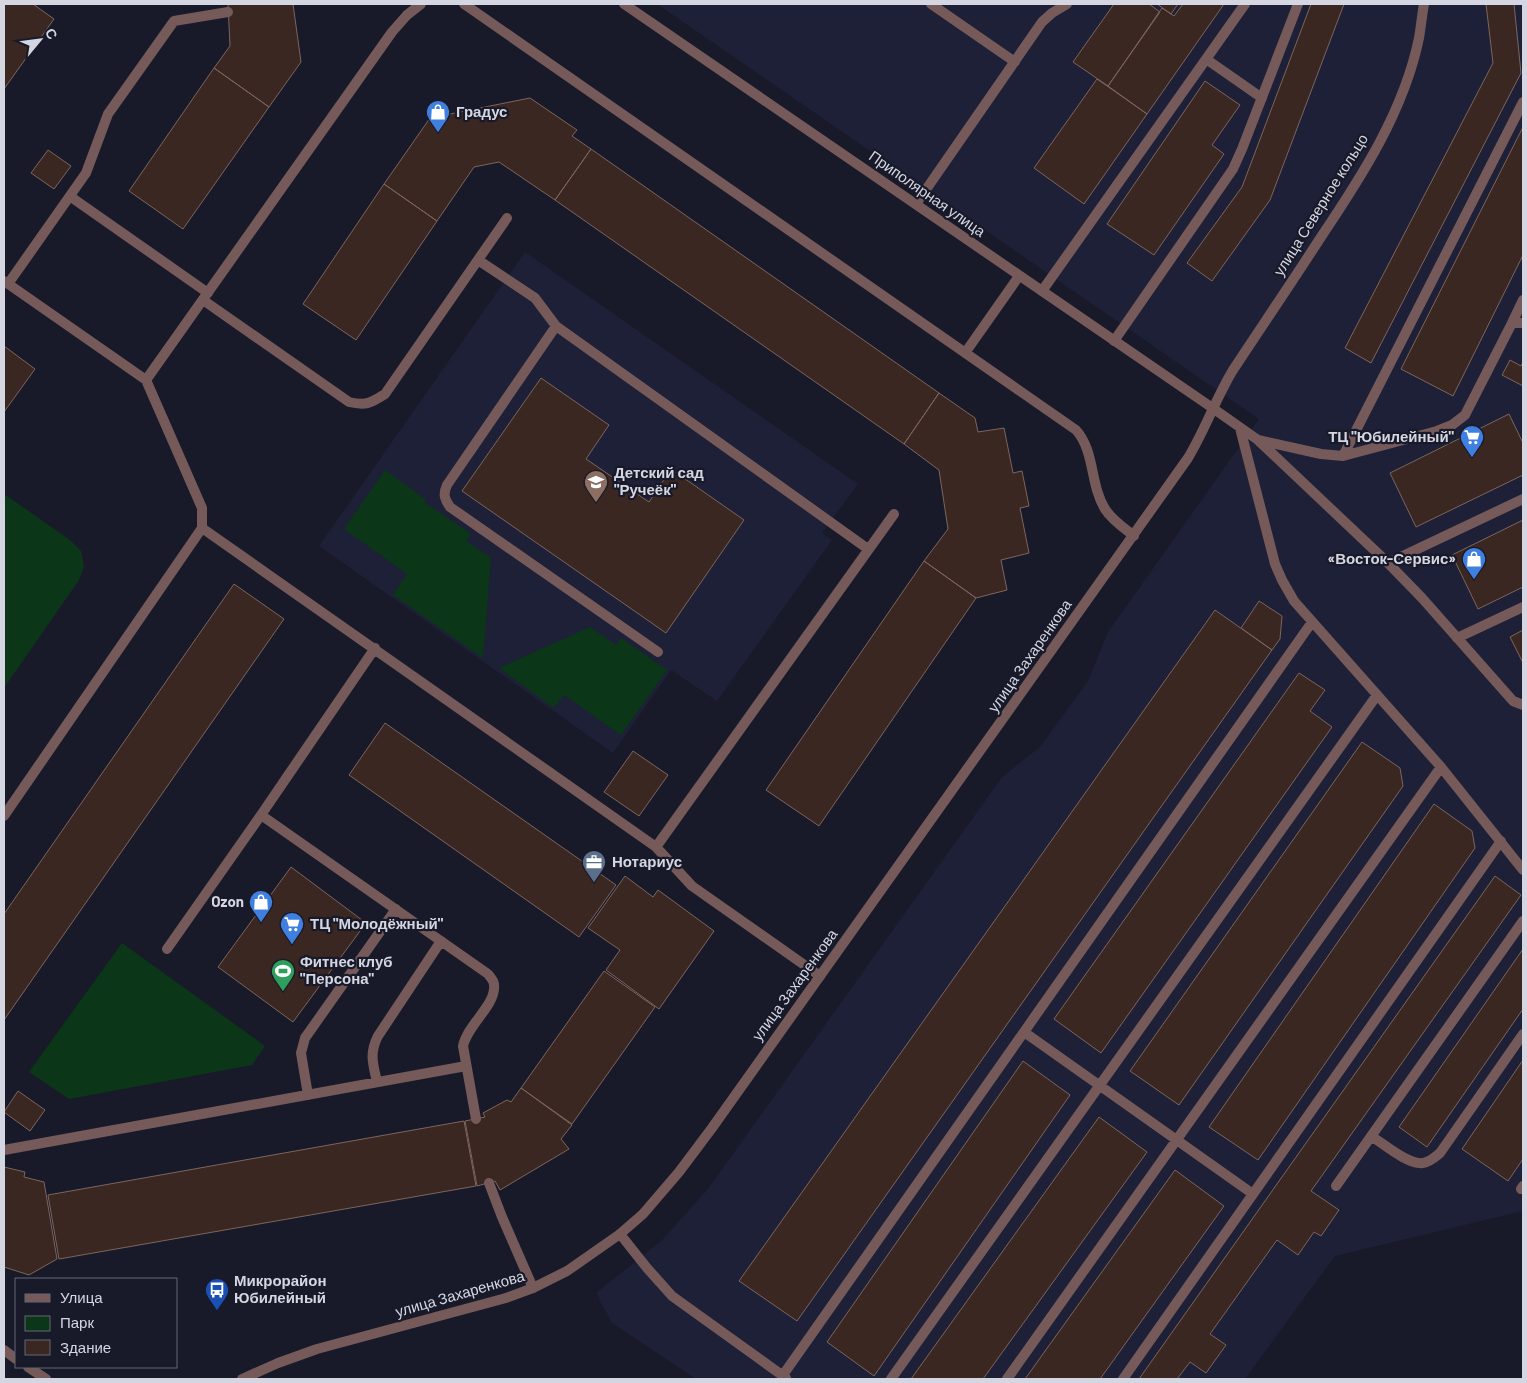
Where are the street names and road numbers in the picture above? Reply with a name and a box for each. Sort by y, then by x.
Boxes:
street label: улица Северное кольцо [1269,130,1371,279]
street label: Приполярная улица [866,146,990,240]
street label: улица Захаренкова [984,595,1075,715]
street label: улица Захаренкова [748,925,841,1044]
street label: улица Захаренкова [393,1266,527,1320]

